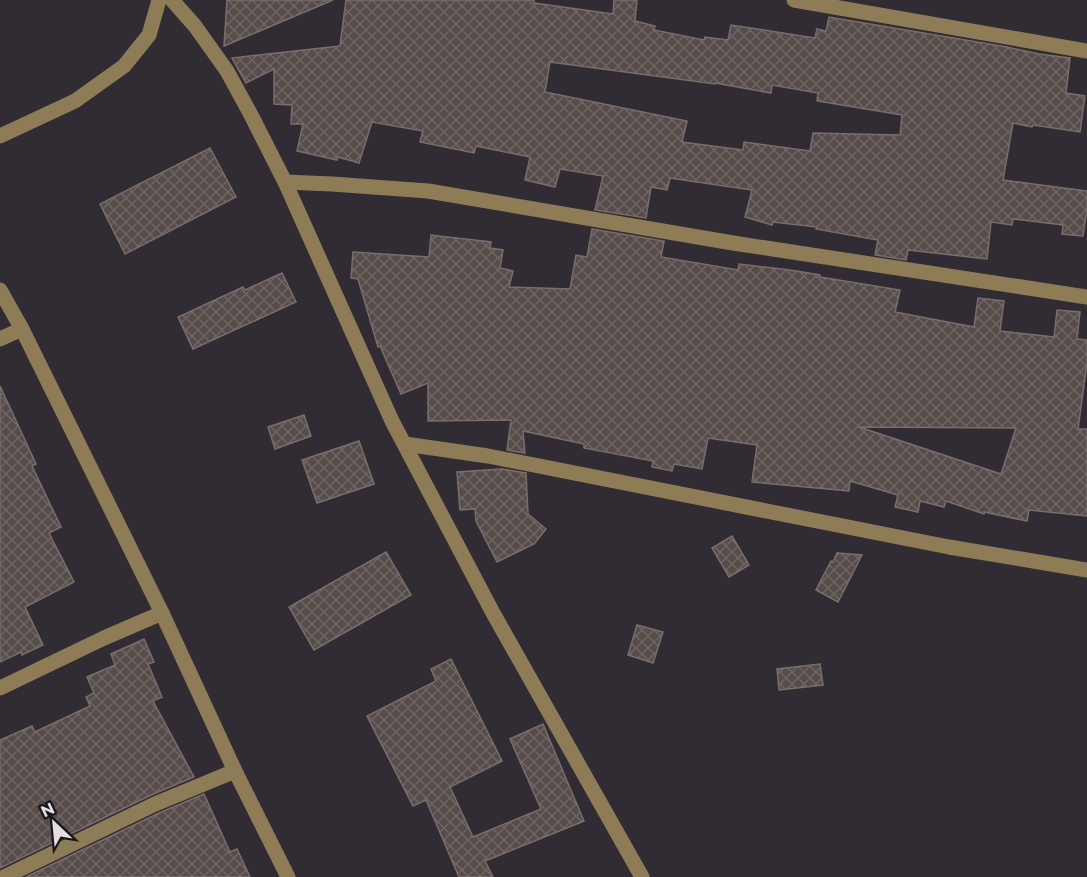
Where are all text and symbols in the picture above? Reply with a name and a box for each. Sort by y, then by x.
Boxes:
north arrow [24,793,84,853]
text: N [38,799,58,821]

